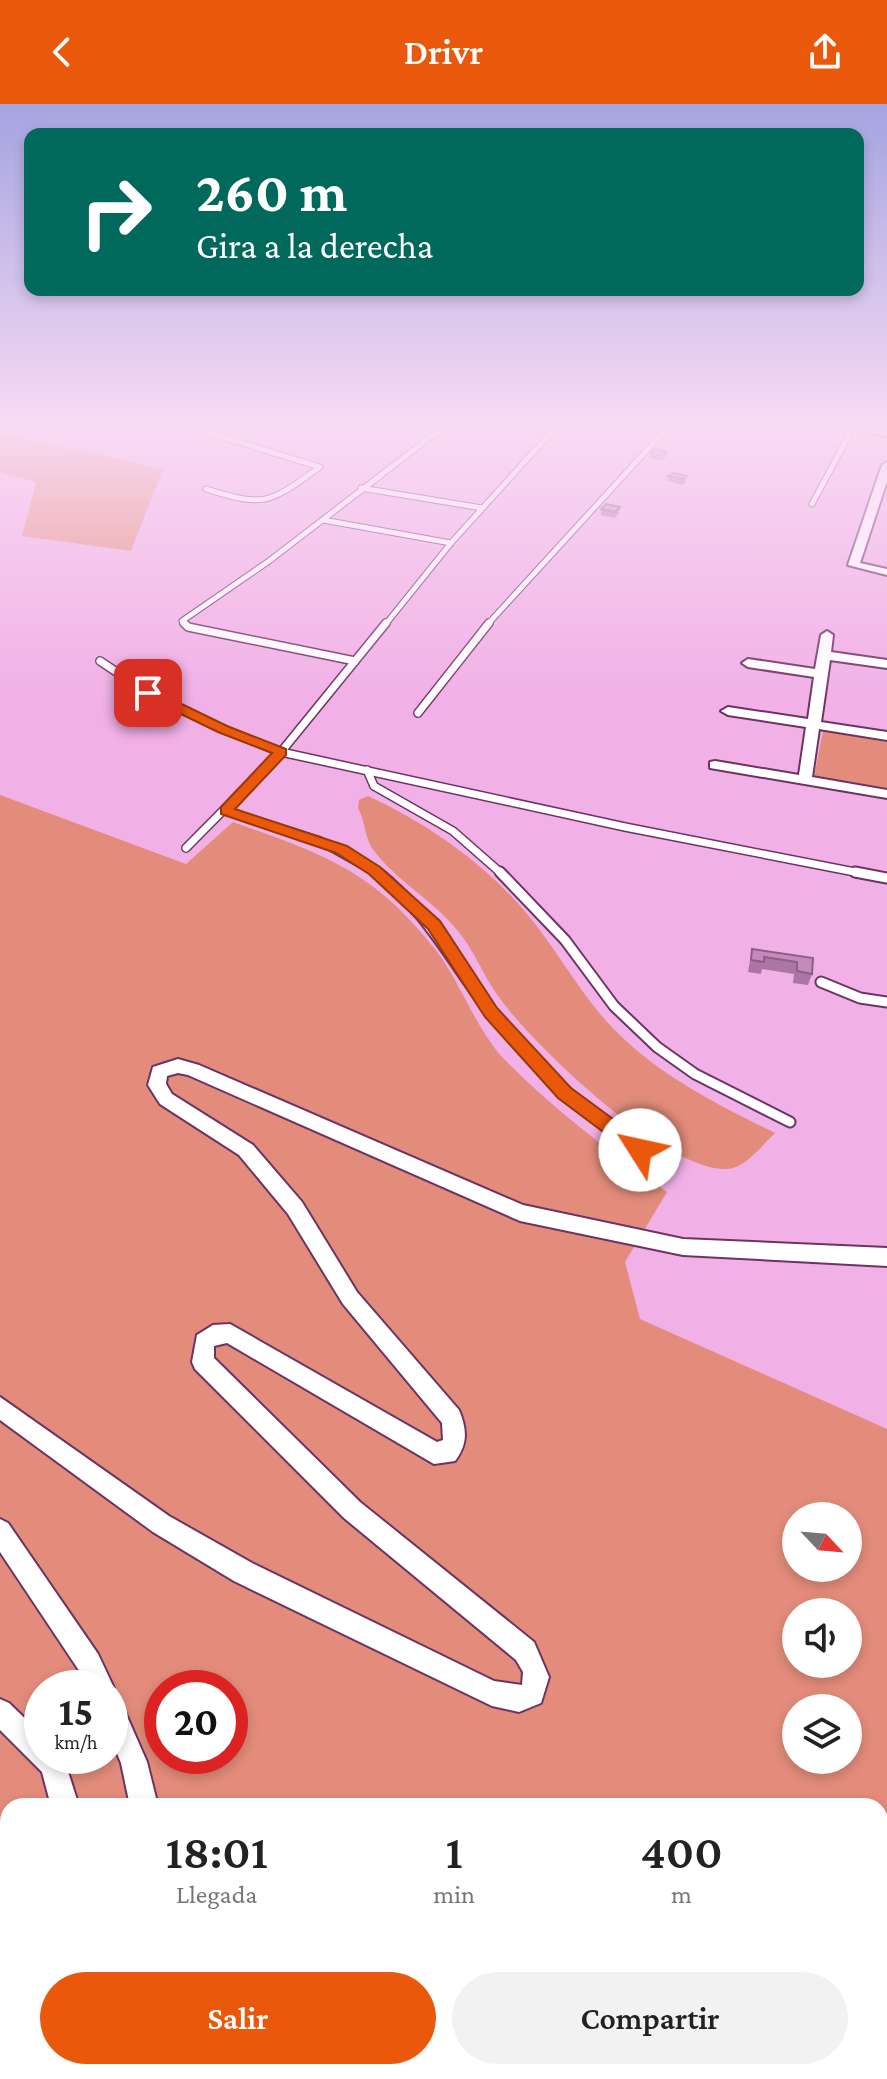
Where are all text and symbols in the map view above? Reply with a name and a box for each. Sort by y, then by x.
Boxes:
icon: back [40,30,84,74]
icon: share [803,30,847,74]
text: Drivr [404,32,483,72]
icon: right [64,160,168,264]
text: 260 m [196,161,347,223]
text: Gira a la derecha [196,226,433,266]
pin [114,659,182,727]
icon: arrive [126,671,170,715]
position arrow [598,1108,682,1192]
north arrow [782,1502,862,1582]
map controls [782,1502,862,1774]
button: sound [782,1598,862,1678]
speed limit sign: 20 [144,1670,248,1774]
text: 15 [59,1689,93,1734]
button: layers [782,1694,862,1774]
text: km/h [54,1731,98,1753]
text: 18:01 [165,1825,268,1878]
text: 1 [446,1825,463,1878]
text: 400 [640,1825,722,1878]
text: Llegada [176,1880,257,1909]
text: min [433,1880,475,1909]
text: m [671,1880,692,1909]
button: Salir [40,1972,436,2064]
button: Compartir [452,1972,848,2064]

